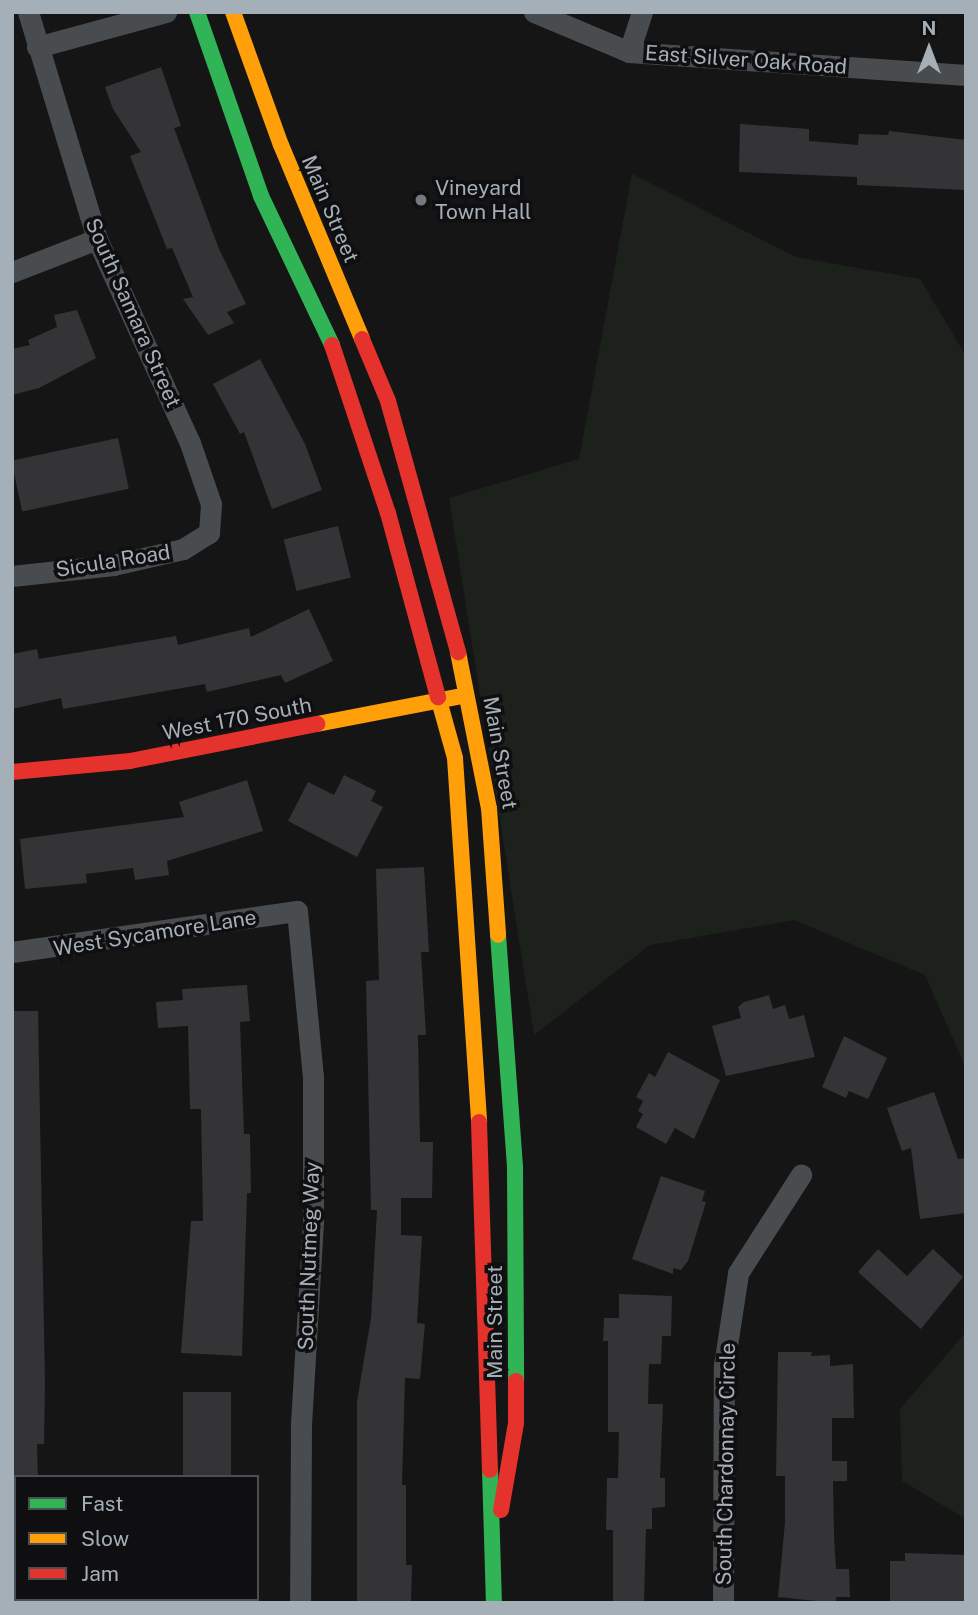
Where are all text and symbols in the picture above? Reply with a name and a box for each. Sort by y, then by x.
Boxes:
north arrow [894,14,964,84]
text: N [922,17,936,39]
street label: East Silver Oak Road [644,40,848,80]
street label: Main Street [296,152,364,266]
place label: Vineyard Town Hall [435,175,531,225]
marker: Vineyard Town Hall [413,192,429,208]
street label: South Samara Street [80,214,186,412]
street label: Sicula Road [54,540,172,582]
street label: West 170 South [160,692,314,746]
street label: Main Street [478,695,522,811]
street label: West Sycamore Lane [52,905,258,961]
street label: South Nutmeg Way [293,1161,325,1351]
street label: Main Street [482,1265,508,1379]
street label: South Chardonnay Circle [711,1342,741,1586]
legend [14,1475,259,1601]
text: Fast [81,1491,123,1516]
text: Slow [81,1526,129,1551]
text: Jam [81,1561,119,1586]

